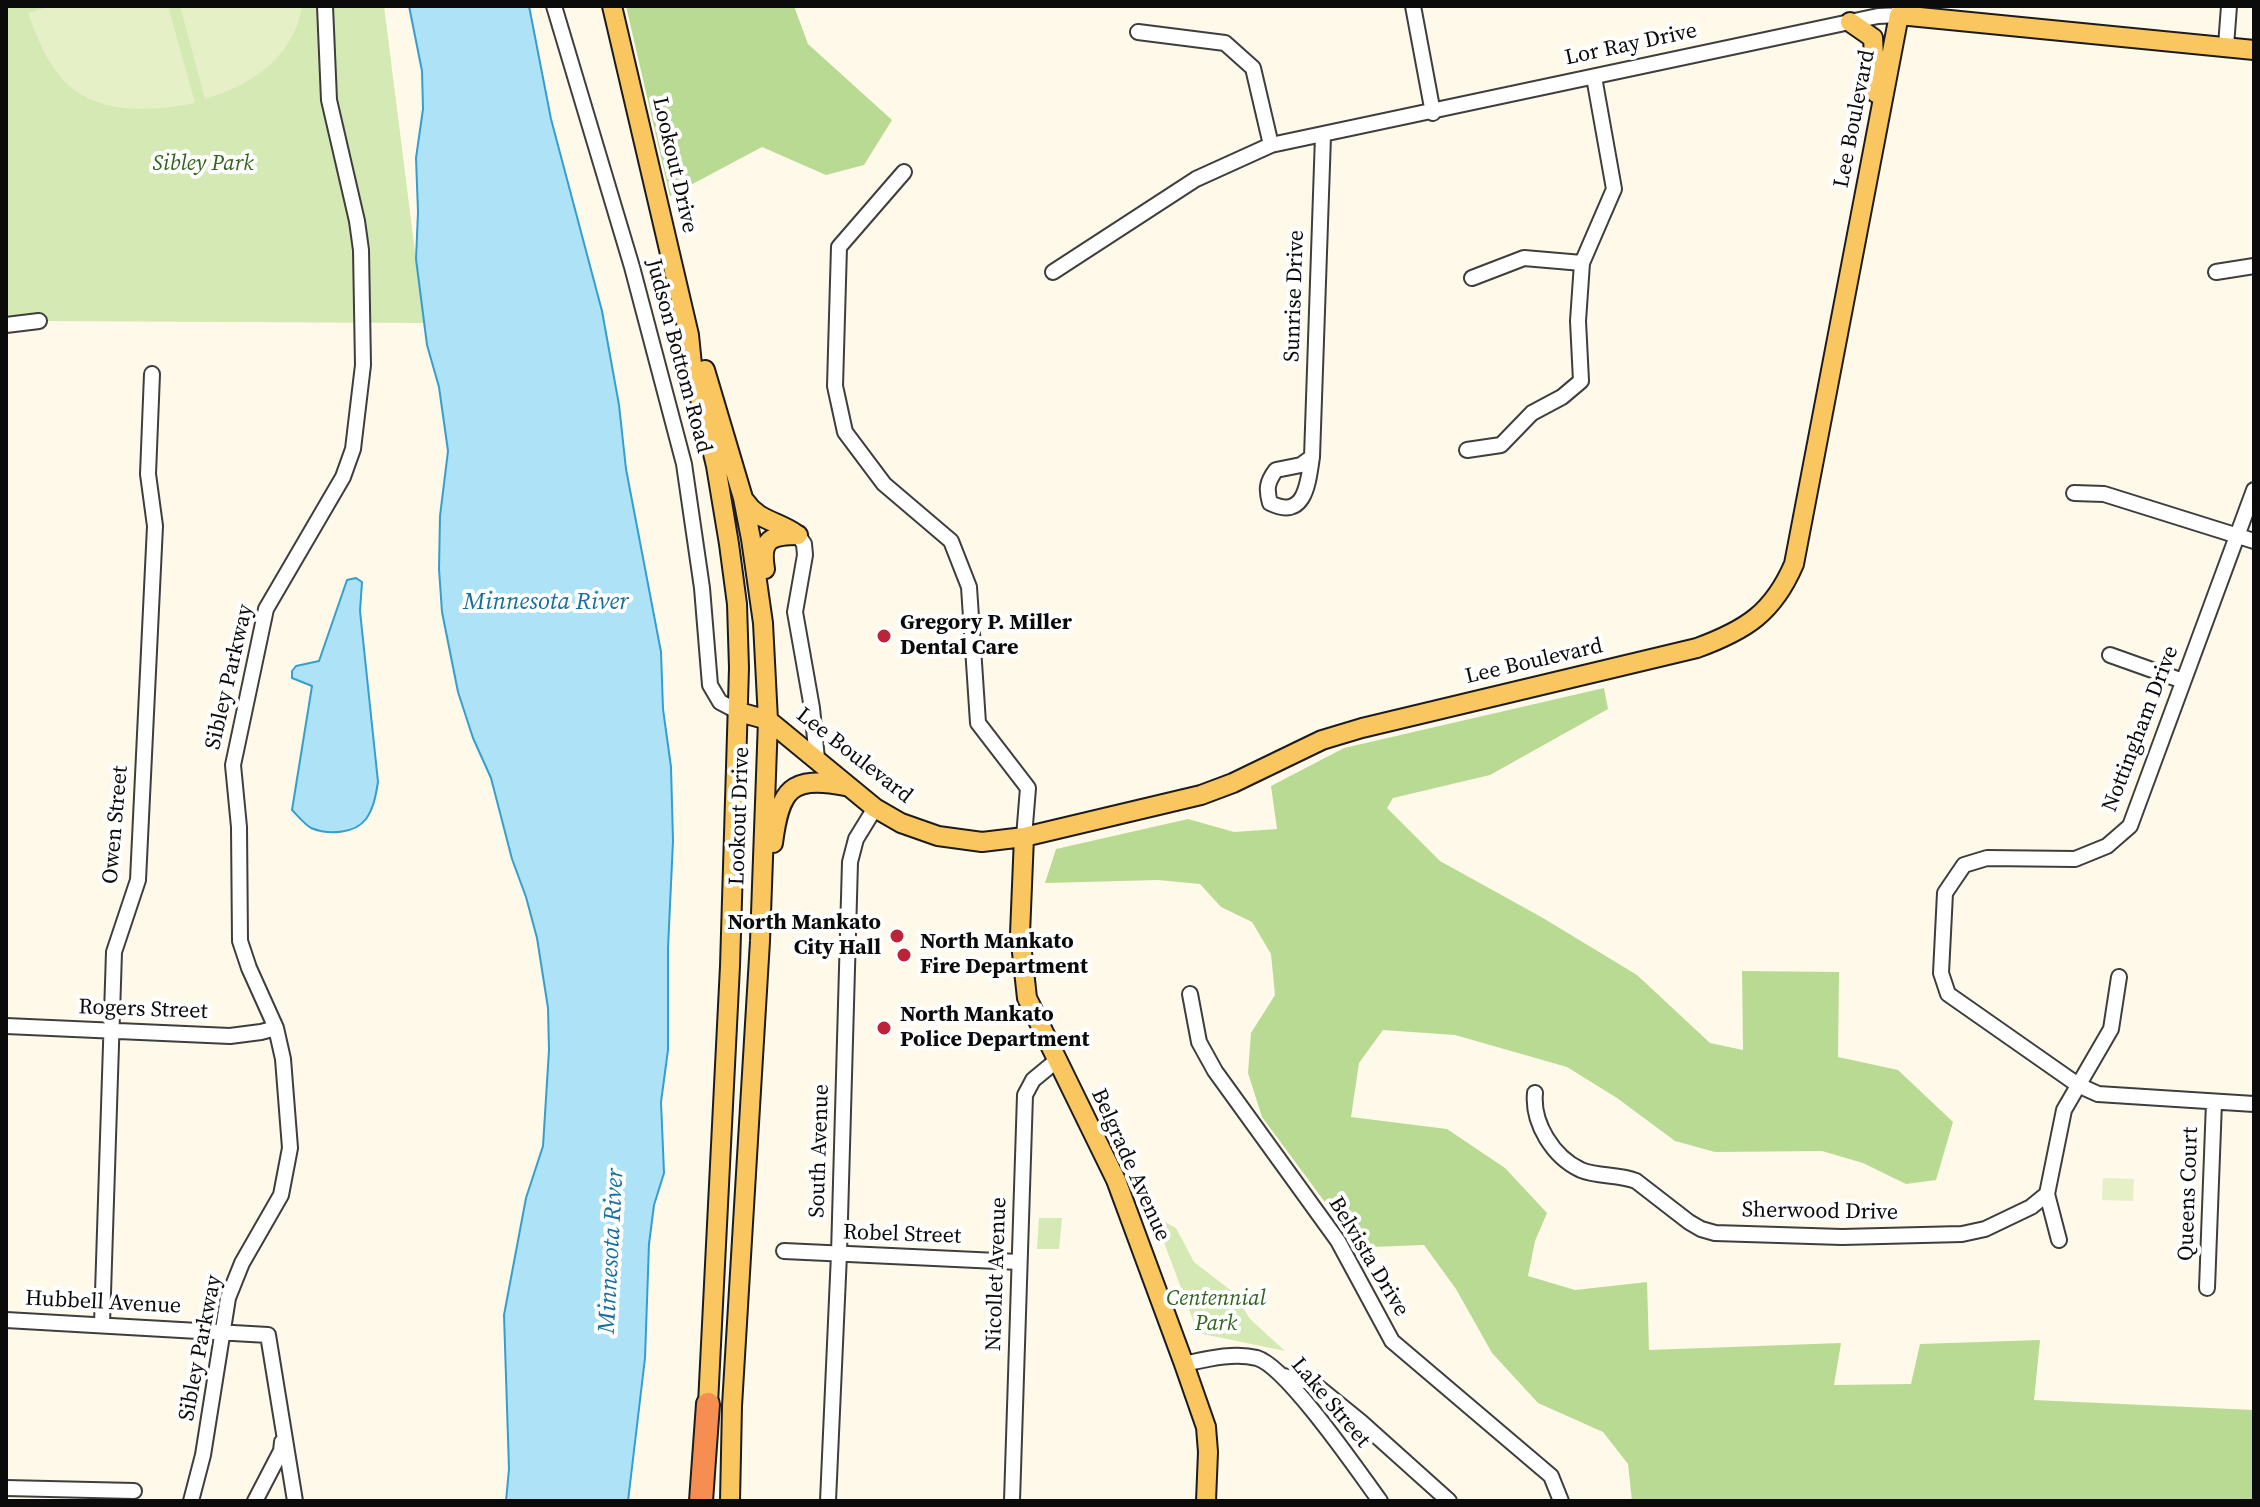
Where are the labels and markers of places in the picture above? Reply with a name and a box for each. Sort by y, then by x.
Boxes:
place label: Gregory P. Miller Dental Care [900,610,1072,662]
marker: Gregory P. Miller Dental Care [875,627,893,645]
place label: North Mankato City Hall [727,910,881,962]
marker: North Mankato City Hall [888,927,906,945]
place label: North Mankato Fire Department [920,929,1088,980]
marker: North Mankato Fire Department [895,946,913,964]
place label: North Mankato Police Department [900,1002,1089,1054]
marker: North Mankato Police Department [875,1019,893,1037]

